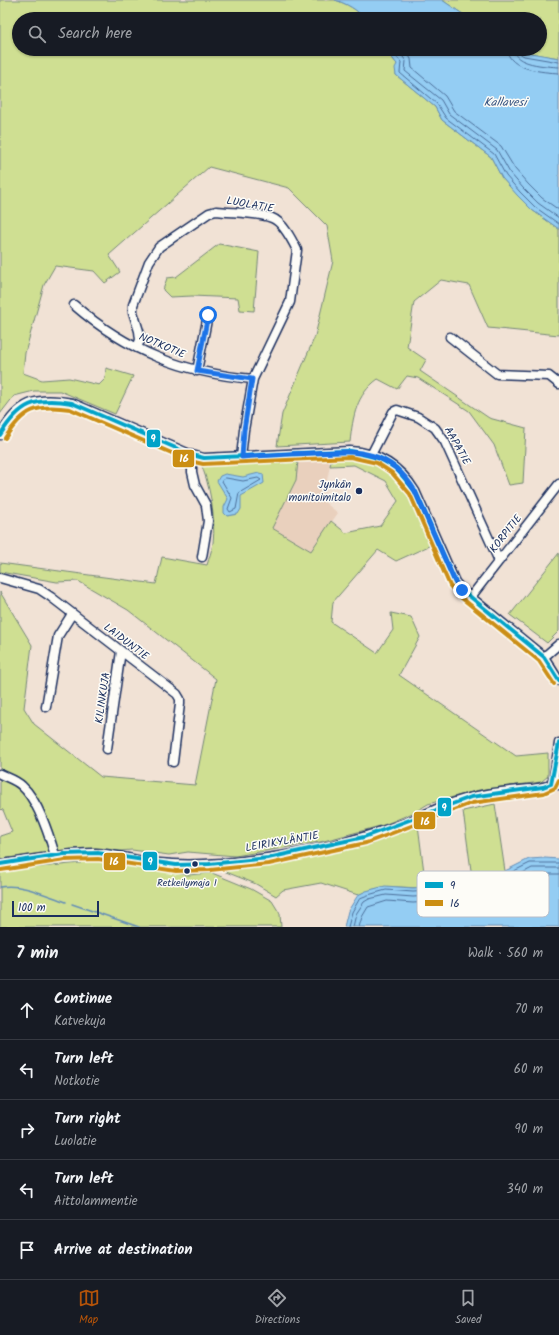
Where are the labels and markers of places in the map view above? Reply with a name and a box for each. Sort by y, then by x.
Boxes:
place label: Jynkän monitoimitalo [288,476,351,507]
marker: Jynkän monitoimitalo [354,486,364,496]
unlabelled marker [190,859,200,869]
marker: Retkeilymaja I [182,866,192,876]
place label: Retkeilymaja I [157,875,217,891]

